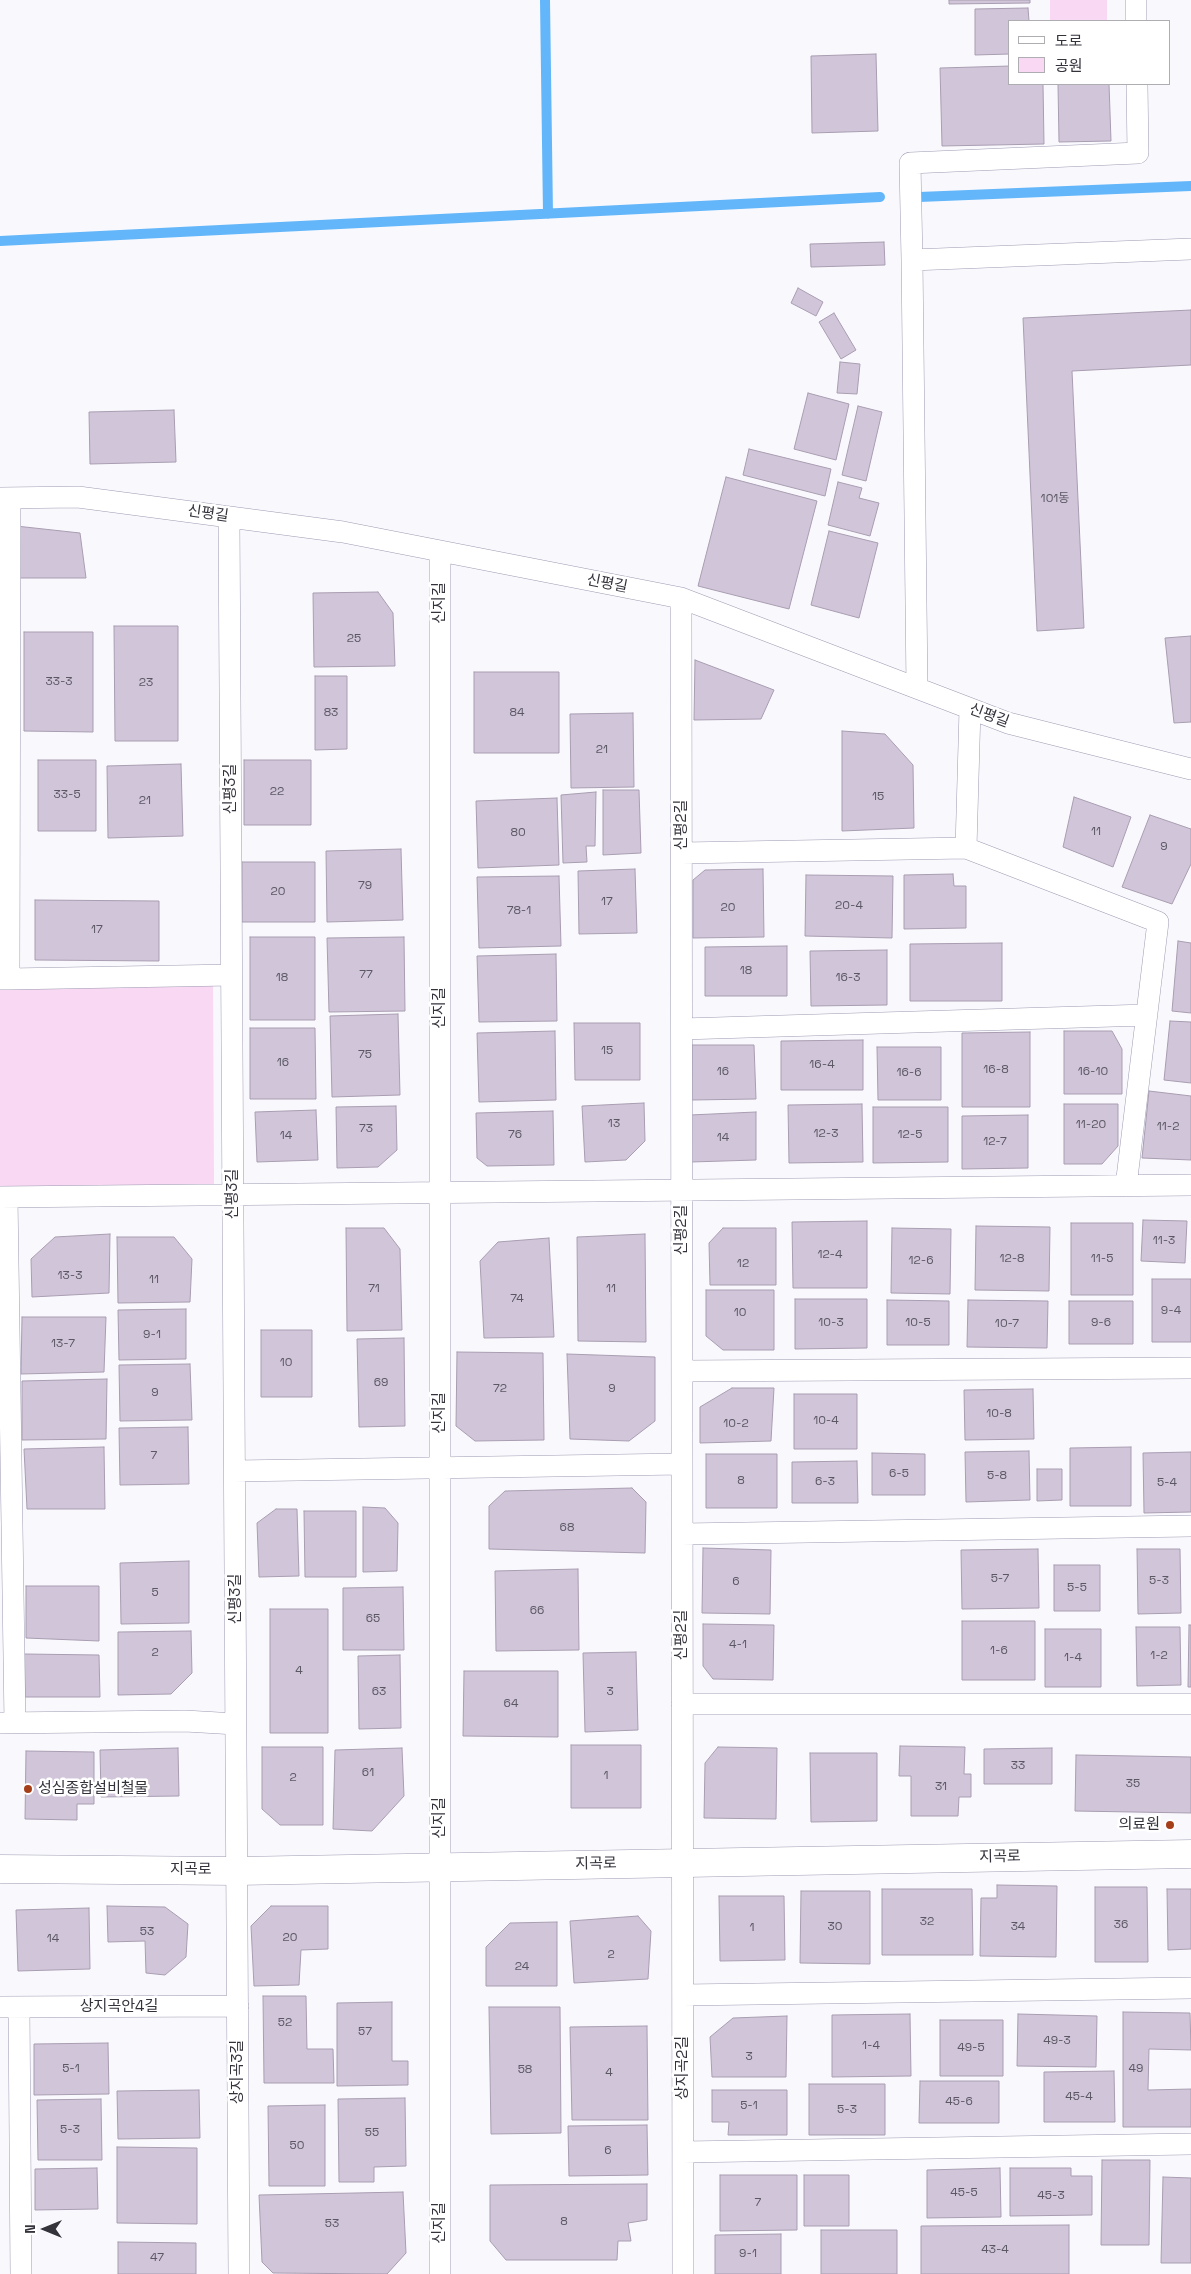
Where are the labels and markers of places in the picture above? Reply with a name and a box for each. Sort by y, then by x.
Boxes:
place label: 성심종합설비철물 [38,1780,148,1798]
marker: 성심종합설비철물 [22,1783,34,1795]
place label: 의료원 [1119,1816,1160,1834]
marker: 의료원 [1164,1819,1176,1831]

